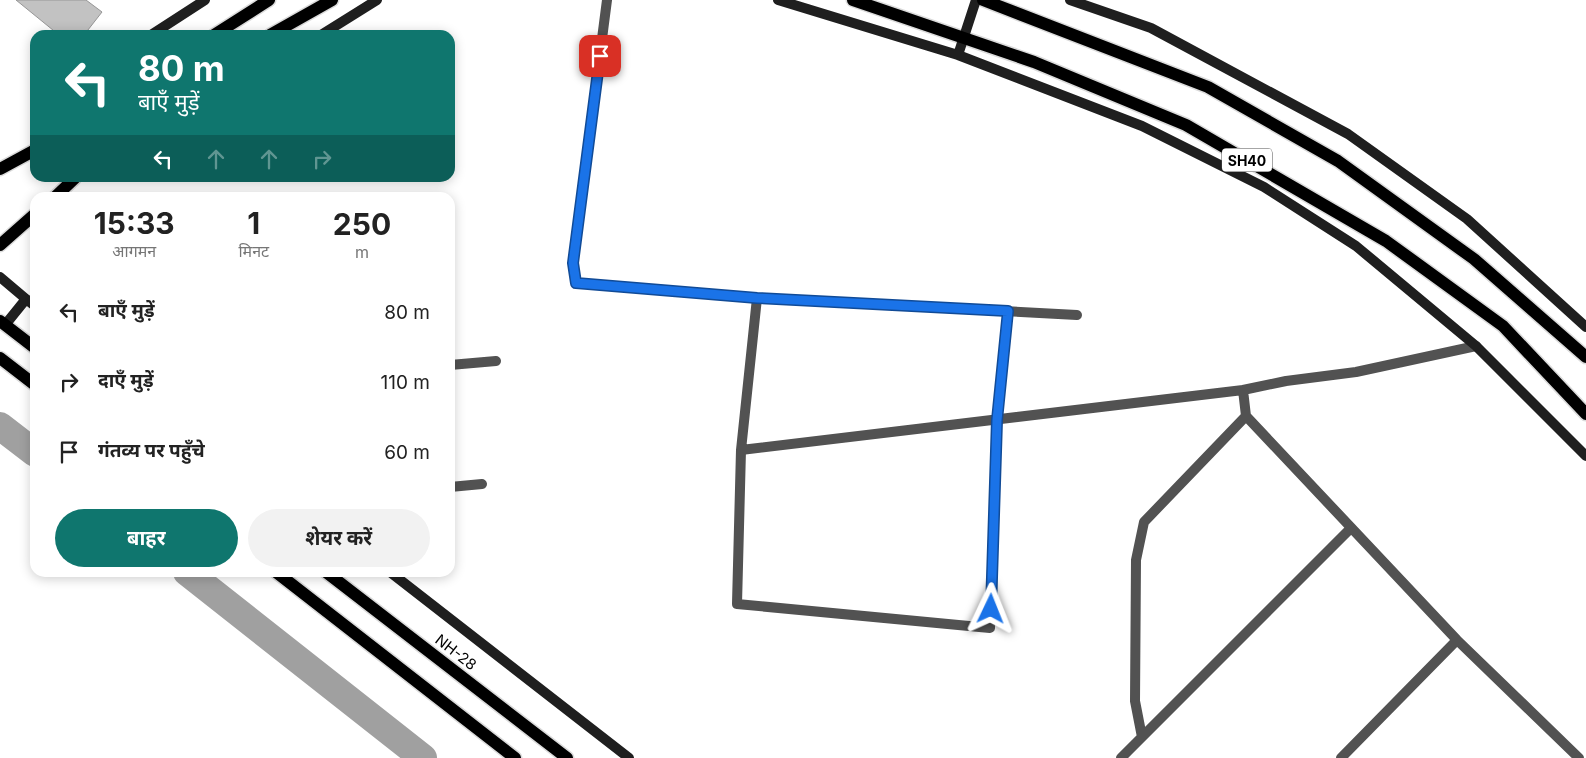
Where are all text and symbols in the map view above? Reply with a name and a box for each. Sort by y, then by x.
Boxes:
pin [579,35,621,77]
icon: arrive [586,42,614,70]
text: 80 m [138,47,225,89]
icon: left [55,50,120,115]
text: बाएँ मुड़ें [138,89,200,115]
icon: left [149,145,177,173]
icon: ahead [202,145,230,173]
icon: ahead [255,145,283,173]
icon: right [308,145,336,173]
road number: SH40 [1222,148,1272,172]
text: 15:33 [94,205,175,241]
text: 1 [247,205,260,241]
text: 250 [333,206,391,242]
text: आगमन [112,241,156,261]
text: मिनट [238,241,269,261]
text: m [355,242,369,262]
icon: left [55,298,83,326]
text: बाएँ मुड़ें [98,299,155,322]
text: 80 m [384,301,430,324]
icon: right [55,368,83,396]
text: दाएँ मुड़ें [98,369,154,392]
text: 110 m [381,371,430,394]
icon: arrive [55,438,83,466]
text: गंतव्य पर पहुँचे [98,439,205,462]
text: 60 m [384,441,430,464]
button: बाहर [55,509,238,567]
button: शेयर करें [248,509,430,567]
position arrow [964,582,1016,634]
street label: NH-28 [432,630,480,674]

